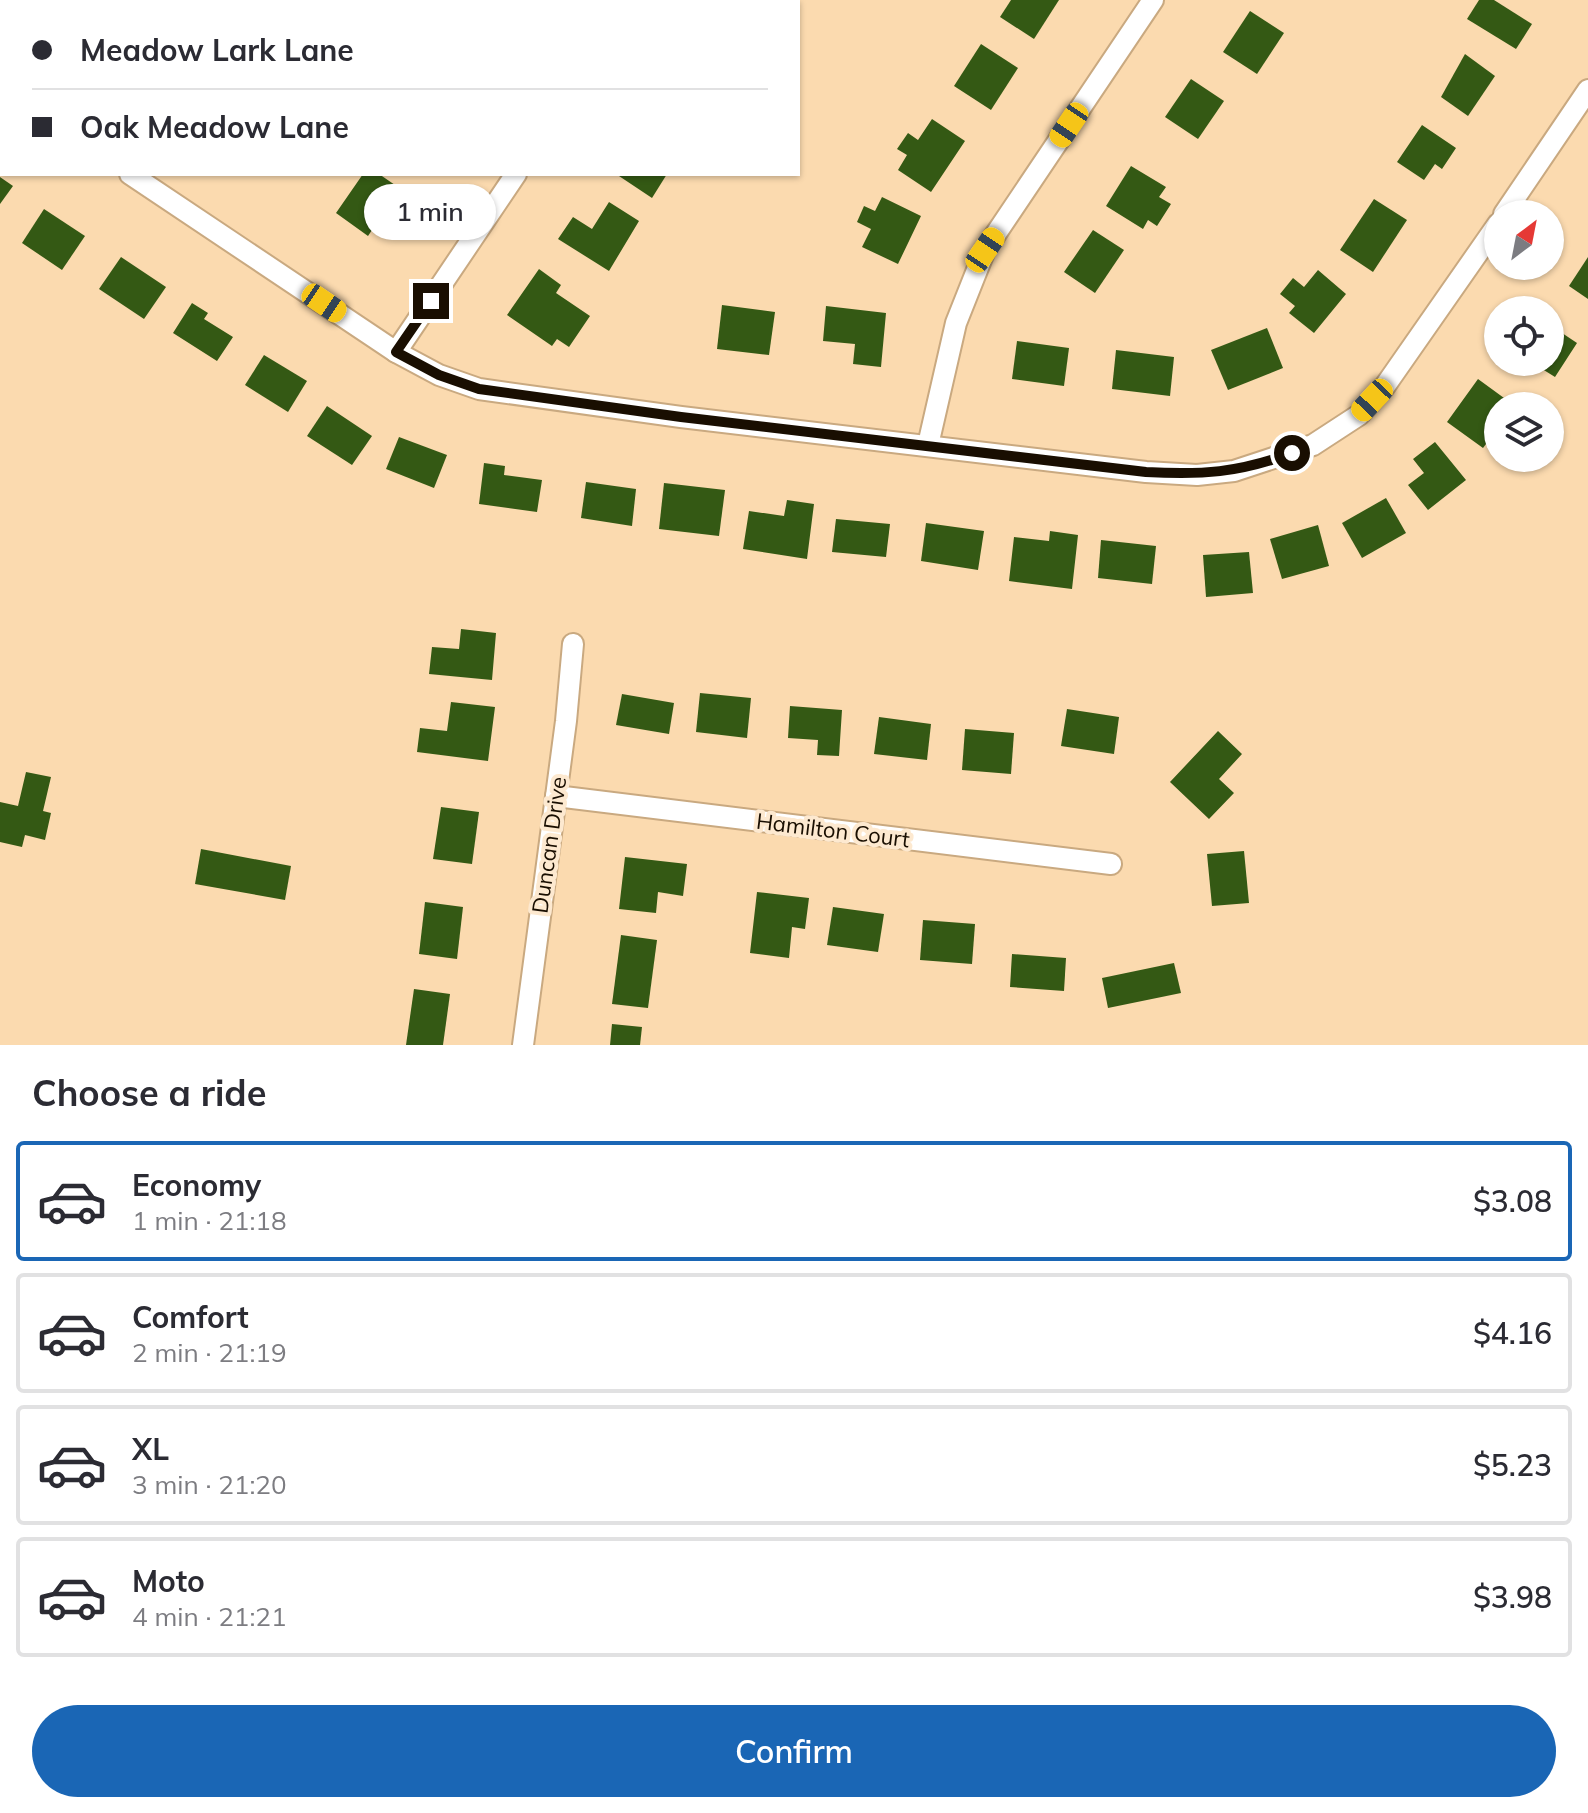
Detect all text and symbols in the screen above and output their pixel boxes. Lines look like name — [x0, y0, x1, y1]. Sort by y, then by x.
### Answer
text: Meadow Lark Lane — [80, 31, 354, 69]
car — [1046, 98, 1092, 152]
text: Oak Meadow Lane — [80, 108, 349, 146]
callout: 1 min — [365, 185, 497, 241]
text: 1 min — [396, 195, 464, 228]
north arrow — [1484, 200, 1564, 280]
map controls — [1484, 200, 1564, 472]
car — [962, 223, 1008, 277]
car — [297, 280, 351, 326]
route end — [413, 283, 449, 319]
button: locate — [1484, 296, 1564, 376]
car — [1347, 374, 1397, 426]
button: layers — [1484, 392, 1564, 472]
route start — [1274, 435, 1310, 471]
street label: Duncan Drive — [526, 775, 572, 915]
street label: Hamilton Court — [755, 807, 912, 853]
text: Choose a ride — [32, 1070, 266, 1115]
icon: car — [36, 1165, 108, 1237]
text: Economy — [132, 1166, 261, 1204]
text: $3.08 — [1473, 1182, 1552, 1220]
text: 1 min · 21:18 — [132, 1204, 287, 1237]
icon: car — [36, 1297, 108, 1369]
text: Comfort — [132, 1298, 249, 1336]
text: $4.16 — [1473, 1314, 1552, 1352]
text: 2 min · 21:19 — [132, 1336, 287, 1369]
icon: car — [36, 1429, 108, 1501]
text: XL — [132, 1430, 169, 1468]
text: $5.23 — [1473, 1446, 1552, 1484]
text: 3 min · 21:20 — [132, 1468, 287, 1501]
icon: car — [36, 1561, 108, 1633]
text: Moto — [132, 1562, 205, 1600]
text: $3.98 — [1473, 1578, 1552, 1616]
text: 4 min · 21:21 — [132, 1600, 287, 1633]
button: Confirm — [32, 1705, 1556, 1797]

